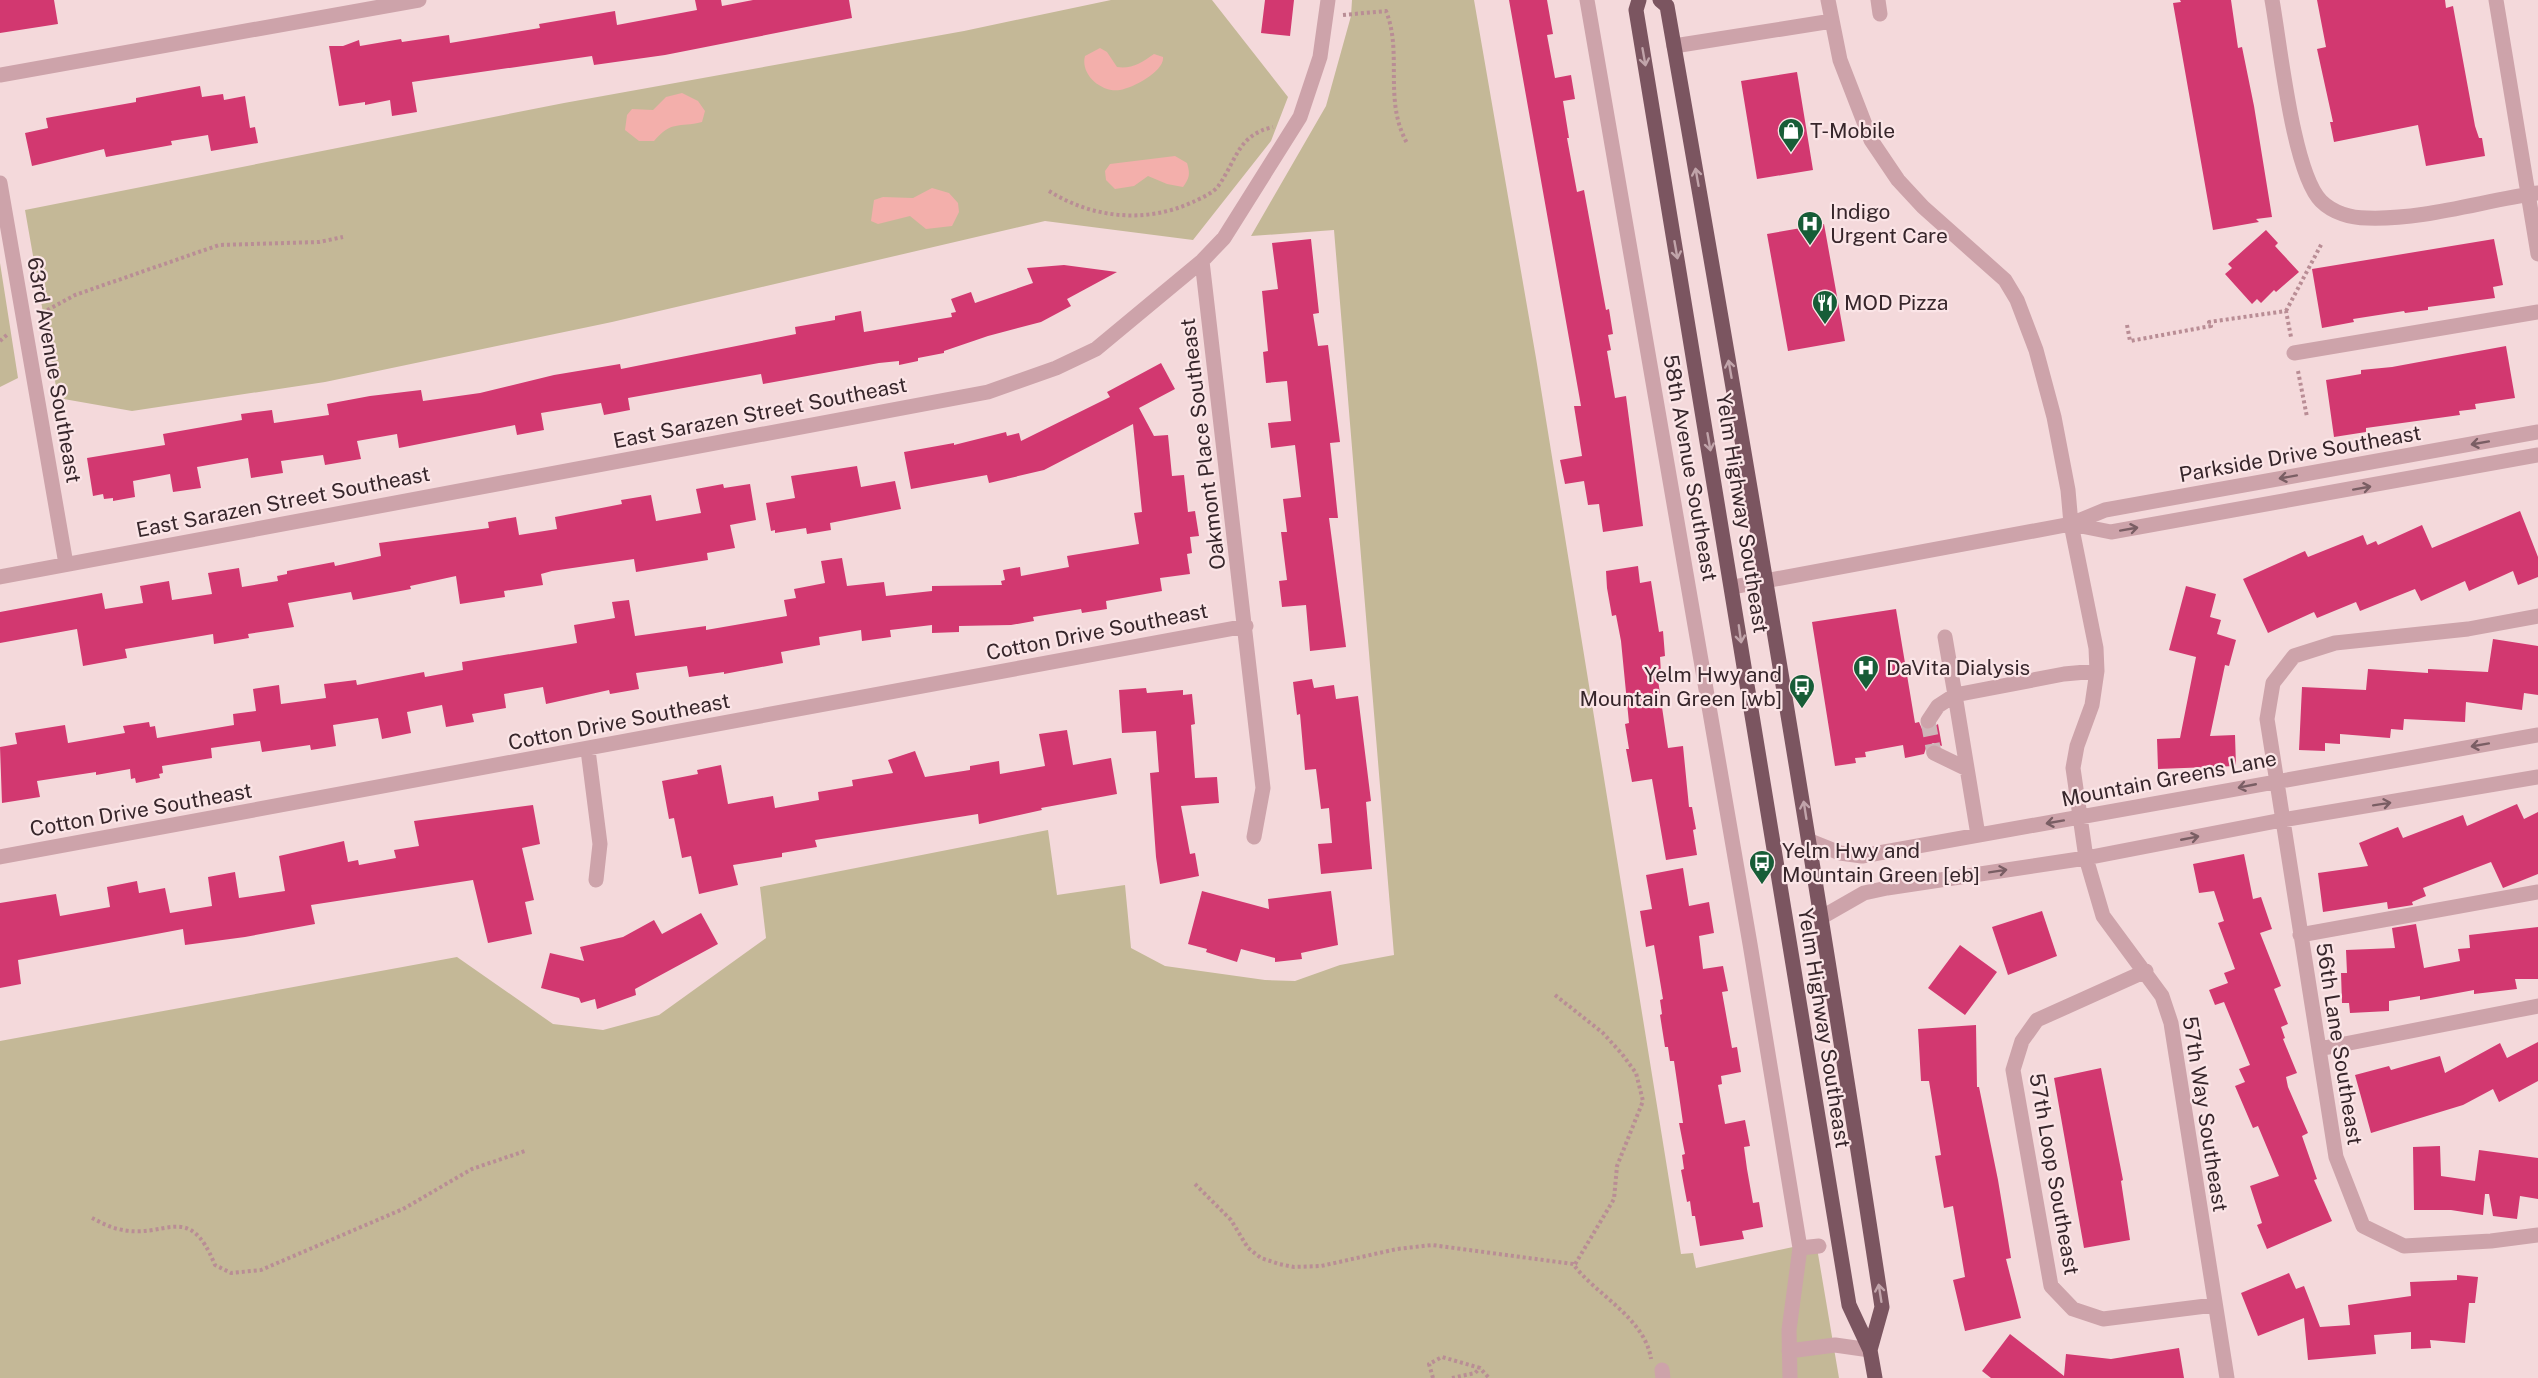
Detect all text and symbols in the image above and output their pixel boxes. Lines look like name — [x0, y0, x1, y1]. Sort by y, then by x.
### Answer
one-way arrow — [1639, 47, 1650, 67]
shop icon: T-Mobile — [1776, 116, 1806, 154]
place label: T-Mobile — [1810, 118, 1895, 143]
one-way arrow — [1691, 168, 1702, 187]
place label: Indigo Urgent Care — [1830, 199, 1948, 248]
hospital icon: Indigo Urgent Care — [1795, 209, 1825, 247]
one-way arrow — [1671, 239, 1682, 259]
street label: 63rd Avenue Southeast — [22, 255, 87, 485]
restaurant icon: MOD Pizza — [1810, 288, 1840, 326]
place label: MOD Pizza — [1844, 290, 1948, 315]
street label: Oakmont Place Southeast — [1175, 317, 1230, 571]
street label: 58th Avenue Southeast — [1658, 353, 1723, 583]
one-way arrow — [1725, 360, 1736, 380]
street label: East Sarazen Street Southeast — [611, 372, 909, 453]
street label: Yelm Highway Southeast — [1711, 391, 1774, 635]
street label: Parkside Drive Southeast — [2177, 420, 2423, 487]
one-way arrow — [1704, 431, 1715, 451]
one-way arrow — [2471, 438, 2491, 449]
street label: East Sarazen Street Southeast — [134, 461, 432, 542]
one-way arrow — [2279, 472, 2299, 483]
one-way arrow — [2352, 482, 2371, 493]
one-way arrow — [2118, 523, 2138, 534]
street label: Cotton Drive Southeast — [984, 598, 1210, 665]
one-way arrow — [1735, 624, 1746, 644]
hospital icon: DaVita Dialysis — [1851, 653, 1881, 691]
place label: DaVita Dialysis — [1886, 655, 2030, 680]
place label: Yelm Hwy and Mountain Green [wb] — [1580, 662, 1782, 711]
bus stop icon: Yelm Hwy and Mountain Green [wb] — [1787, 672, 1817, 710]
street label: Cotton Drive Southeast — [506, 688, 732, 755]
one-way arrow — [2471, 740, 2491, 751]
street label: Mountain Greens Lane — [2059, 745, 2279, 812]
street label: Cotton Drive Southeast — [28, 778, 254, 841]
one-way arrow — [2238, 781, 2257, 792]
one-way arrow — [2372, 798, 2392, 809]
one-way arrow — [1799, 801, 1810, 820]
one-way arrow — [2046, 817, 2066, 828]
one-way arrow — [2180, 832, 2200, 843]
place label: Yelm Hwy and Mountain Green [eb] — [1782, 838, 1980, 887]
bus stop icon: Yelm Hwy and Mountain Green [eb] — [1747, 848, 1777, 886]
one-way arrow — [1988, 866, 2008, 877]
street label: Yelm Highway Southeast — [1793, 906, 1856, 1150]
street label: 56th Lane Southeast — [2311, 941, 2368, 1147]
street label: 57th Way Southeast — [2178, 1014, 2233, 1214]
street label: 57th Loop Southeast — [2024, 1071, 2085, 1277]
one-way arrow — [1874, 1284, 1885, 1303]

